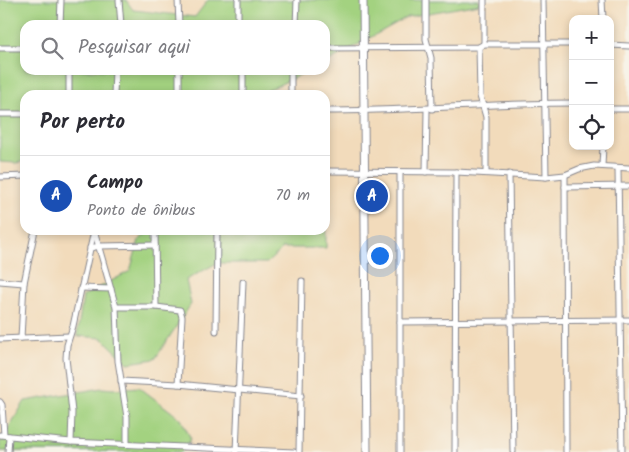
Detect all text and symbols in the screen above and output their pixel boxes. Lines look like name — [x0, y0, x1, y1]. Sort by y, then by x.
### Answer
map controls — [569, 15, 614, 150]
button: + — [569, 15, 614, 60]
search box — [20, 20, 330, 75]
text: Pesquisar aqui — [78, 33, 190, 63]
icon: search — [38, 34, 66, 62]
button: − — [569, 60, 614, 105]
button: locate — [569, 105, 614, 150]
text: Por perto — [40, 106, 125, 139]
text: Campo — [87, 168, 143, 198]
pin: A — [356, 177, 388, 215]
text: A — [51, 183, 61, 208]
text: 70 m — [275, 183, 310, 208]
text: Ponto de ônibus — [87, 198, 195, 223]
your location — [367, 243, 393, 269]

